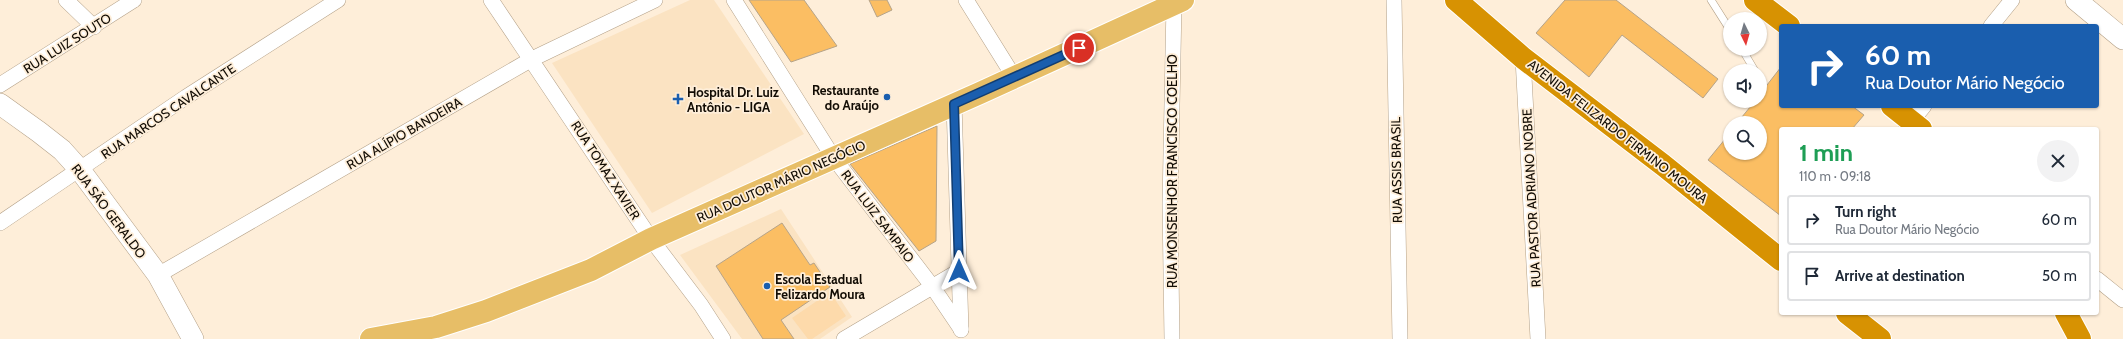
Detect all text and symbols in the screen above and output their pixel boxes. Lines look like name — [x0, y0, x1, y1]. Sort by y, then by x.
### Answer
street label: RUA LUIZ SOUTO — [20, 10, 114, 76]
north arrow — [1723, 12, 1767, 56]
map controls — [1723, 12, 1767, 160]
pin — [1062, 31, 1096, 65]
icon: arrive — [1068, 37, 1090, 59]
text: 60 m — [1865, 38, 1931, 72]
icon: right — [1799, 40, 1851, 92]
street label: RUA MONSENHOR FRANCISCO COELHO — [1164, 54, 1180, 288]
street label: AVENIDA FELIZARDO FIRMINO MOURA — [1525, 56, 1711, 206]
street label: RUA MARCOS CAVALCANTE — [98, 60, 238, 162]
button: sound — [1723, 64, 1767, 108]
text: Rua Doutor Mário Negócio — [1865, 72, 2065, 94]
place label: Restaurante do Araújo — [812, 82, 880, 113]
place label: Hospital Dr. Luiz Antônio - LIGA — [687, 84, 779, 115]
marker: Restaurante do Araújo — [882, 92, 892, 102]
street label: RUA ALÍPIO BANDEIRA — [343, 93, 464, 172]
marker: Hospital Dr. Luiz Antônio - LIGA — [672, 93, 684, 105]
street label: RUA PASTOR ADRIANO NOBRE — [1518, 108, 1544, 288]
street label: RUA ASSIS BRASIL — [1387, 116, 1405, 223]
button: search — [1723, 116, 1767, 160]
street label: RUA TOMAZ XAVIER — [568, 118, 644, 223]
street label: RUA DOUTOR MÁRIO NEGÓCIO — [694, 136, 868, 226]
text: 1 min — [1799, 138, 1853, 167]
button: close — [2037, 140, 2079, 182]
street label: RUA SÃO GERALDO — [68, 161, 150, 261]
street label: RUA LUIZ SAMPAIO — [838, 167, 918, 265]
text: 110 m · 09:18 — [1799, 168, 1871, 184]
text: Turn right — [1835, 203, 1896, 221]
icon: right — [1801, 209, 1823, 231]
text: 60 m — [2041, 211, 2077, 229]
text: Rua Doutor Mário Negócio — [1835, 221, 1979, 237]
position arrow — [938, 250, 980, 292]
icon: arrive — [1801, 265, 1823, 287]
text: Arrive at destination — [1835, 267, 1965, 285]
text: 50 m — [2042, 267, 2077, 285]
place label: Escola Estadual Felizardo Moura — [775, 271, 866, 302]
marker: Escola Estadual Felizardo Moura — [762, 281, 772, 291]

